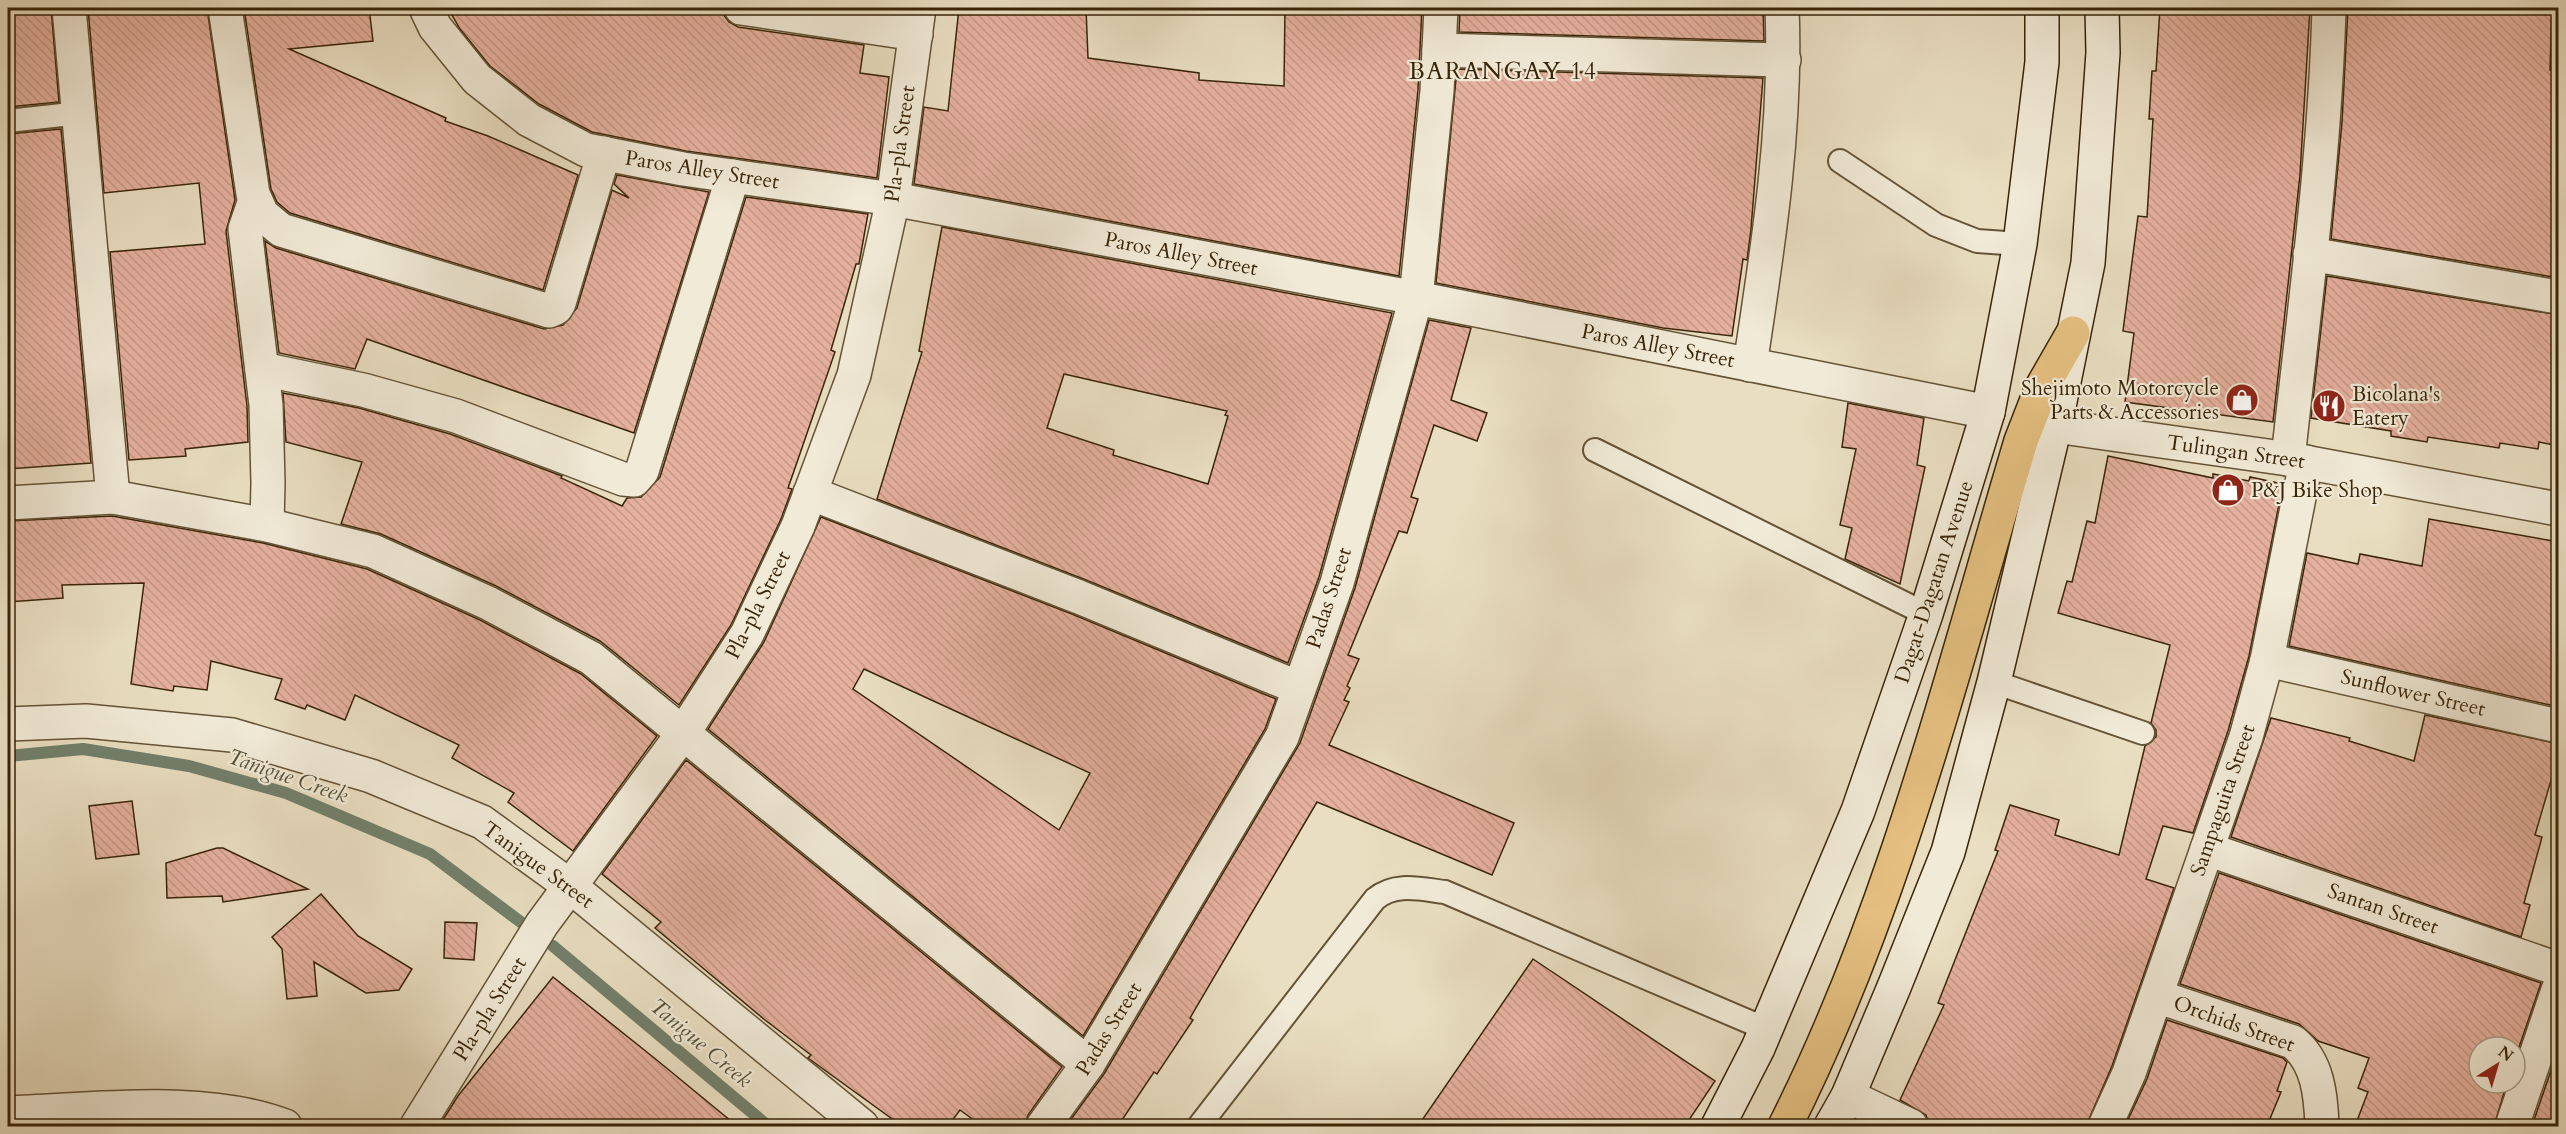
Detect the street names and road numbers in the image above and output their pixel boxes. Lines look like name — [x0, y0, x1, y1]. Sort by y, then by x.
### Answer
street label: Pla-pla Street — [877, 83, 923, 204]
street label: Paros Alley Street — [623, 144, 781, 197]
street label: Paros Alley Street — [1102, 225, 1260, 283]
street label: Paros Alley Street — [1579, 317, 1737, 375]
street label: Tulingan Street — [2165, 428, 2307, 476]
street label: Dagat-Dagatan Avenue — [1888, 477, 1980, 687]
street label: Padas Street — [1299, 543, 1359, 652]
street label: Pla-pla Street — [718, 546, 798, 664]
street label: Sunflower Street — [2338, 662, 2488, 724]
street label: Sampaguita Street — [2183, 720, 2263, 880]
street label: Tanigue Street — [476, 815, 600, 916]
street label: Santan Street — [2324, 877, 2443, 942]
street label: Pla-pla Street — [446, 951, 534, 1067]
street label: Padas Street — [1069, 977, 1149, 1081]
street label: Orchids Street — [2169, 989, 2299, 1059]

